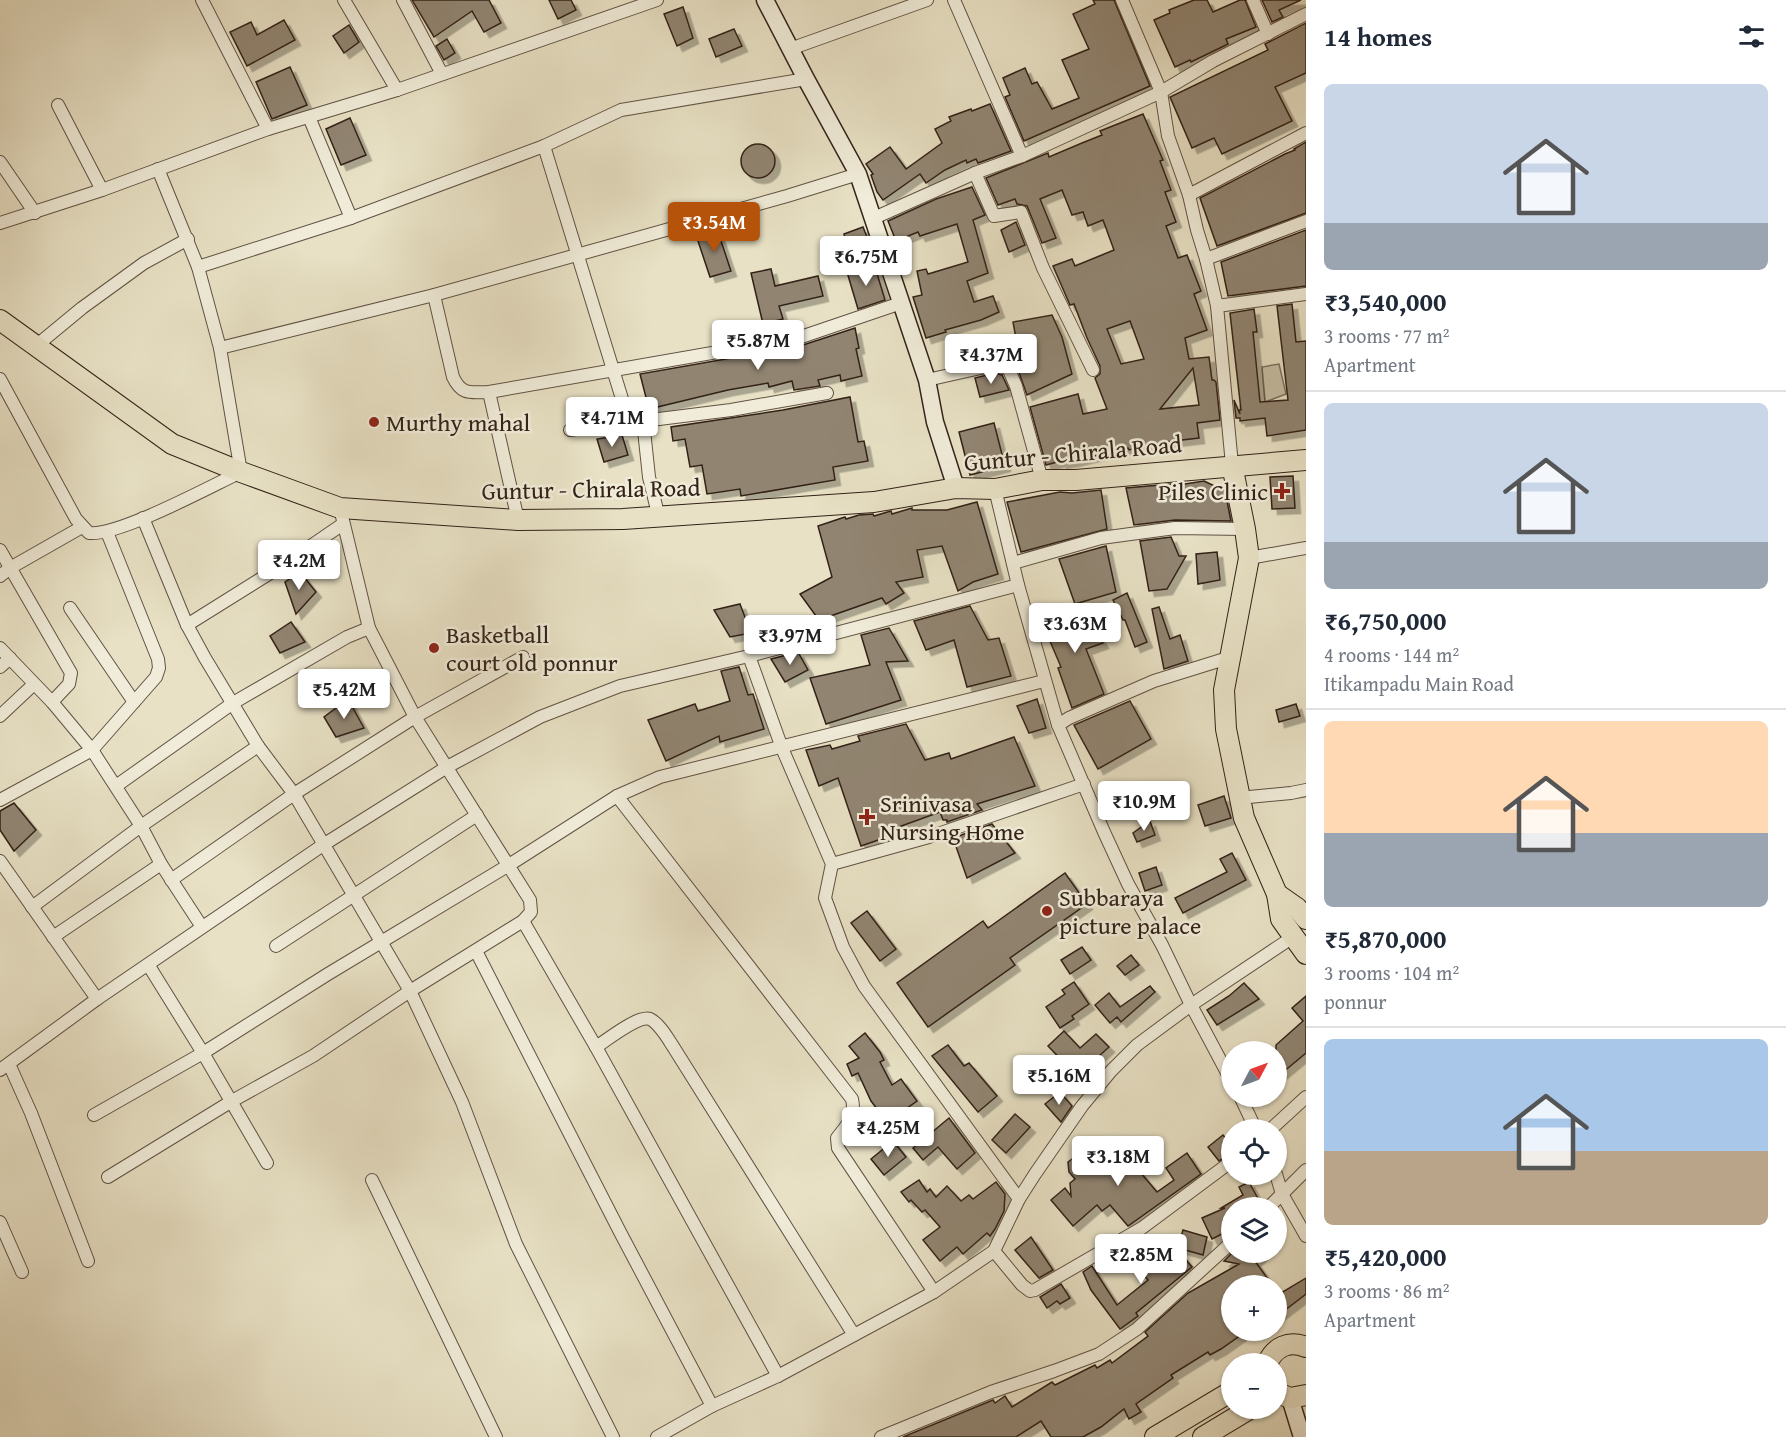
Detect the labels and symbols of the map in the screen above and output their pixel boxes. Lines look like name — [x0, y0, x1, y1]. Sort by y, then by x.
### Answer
pin: ₹3.54M — [665, 202, 763, 253]
pin: ₹6.75M — [817, 236, 915, 287]
pin: ₹5.87M — [709, 320, 807, 371]
pin: ₹4.37M — [942, 334, 1040, 385]
pin: ₹4.71M — [563, 397, 661, 448]
place label: Murthy mahal — [386, 405, 531, 440]
marker: Murthy mahal — [367, 415, 381, 429]
street label: Guntur - Chirala Road — [963, 426, 1184, 480]
street label: Guntur - Chirala Road — [481, 470, 701, 508]
place label: Piles Clinic — [1158, 474, 1268, 509]
marker: Piles Clinic — [1273, 482, 1291, 500]
pin: ₹4.2M — [257, 540, 341, 591]
pin: ₹3.63M — [1026, 603, 1124, 654]
pin: ₹3.97M — [741, 615, 839, 666]
place label: Basketball court old ponnur — [446, 617, 618, 680]
marker: Basketball court old ponnur — [427, 641, 441, 655]
pin: ₹5.42M — [295, 669, 393, 720]
pin: ₹10.9M — [1095, 781, 1193, 832]
place label: Srinivasa Nursing Home — [880, 786, 1025, 849]
marker: Srinivasa Nursing Home — [858, 808, 876, 826]
place label: Subbaraya picture palace — [1059, 880, 1201, 943]
marker: Subbaraya picture palace — [1040, 904, 1054, 918]
north arrow — [1221, 1041, 1287, 1107]
pin: ₹5.16M — [1010, 1055, 1108, 1106]
pin: ₹4.25M — [839, 1107, 937, 1158]
pin: ₹3.18M — [1069, 1136, 1167, 1187]
pin: ₹2.85M — [1092, 1234, 1190, 1285]

